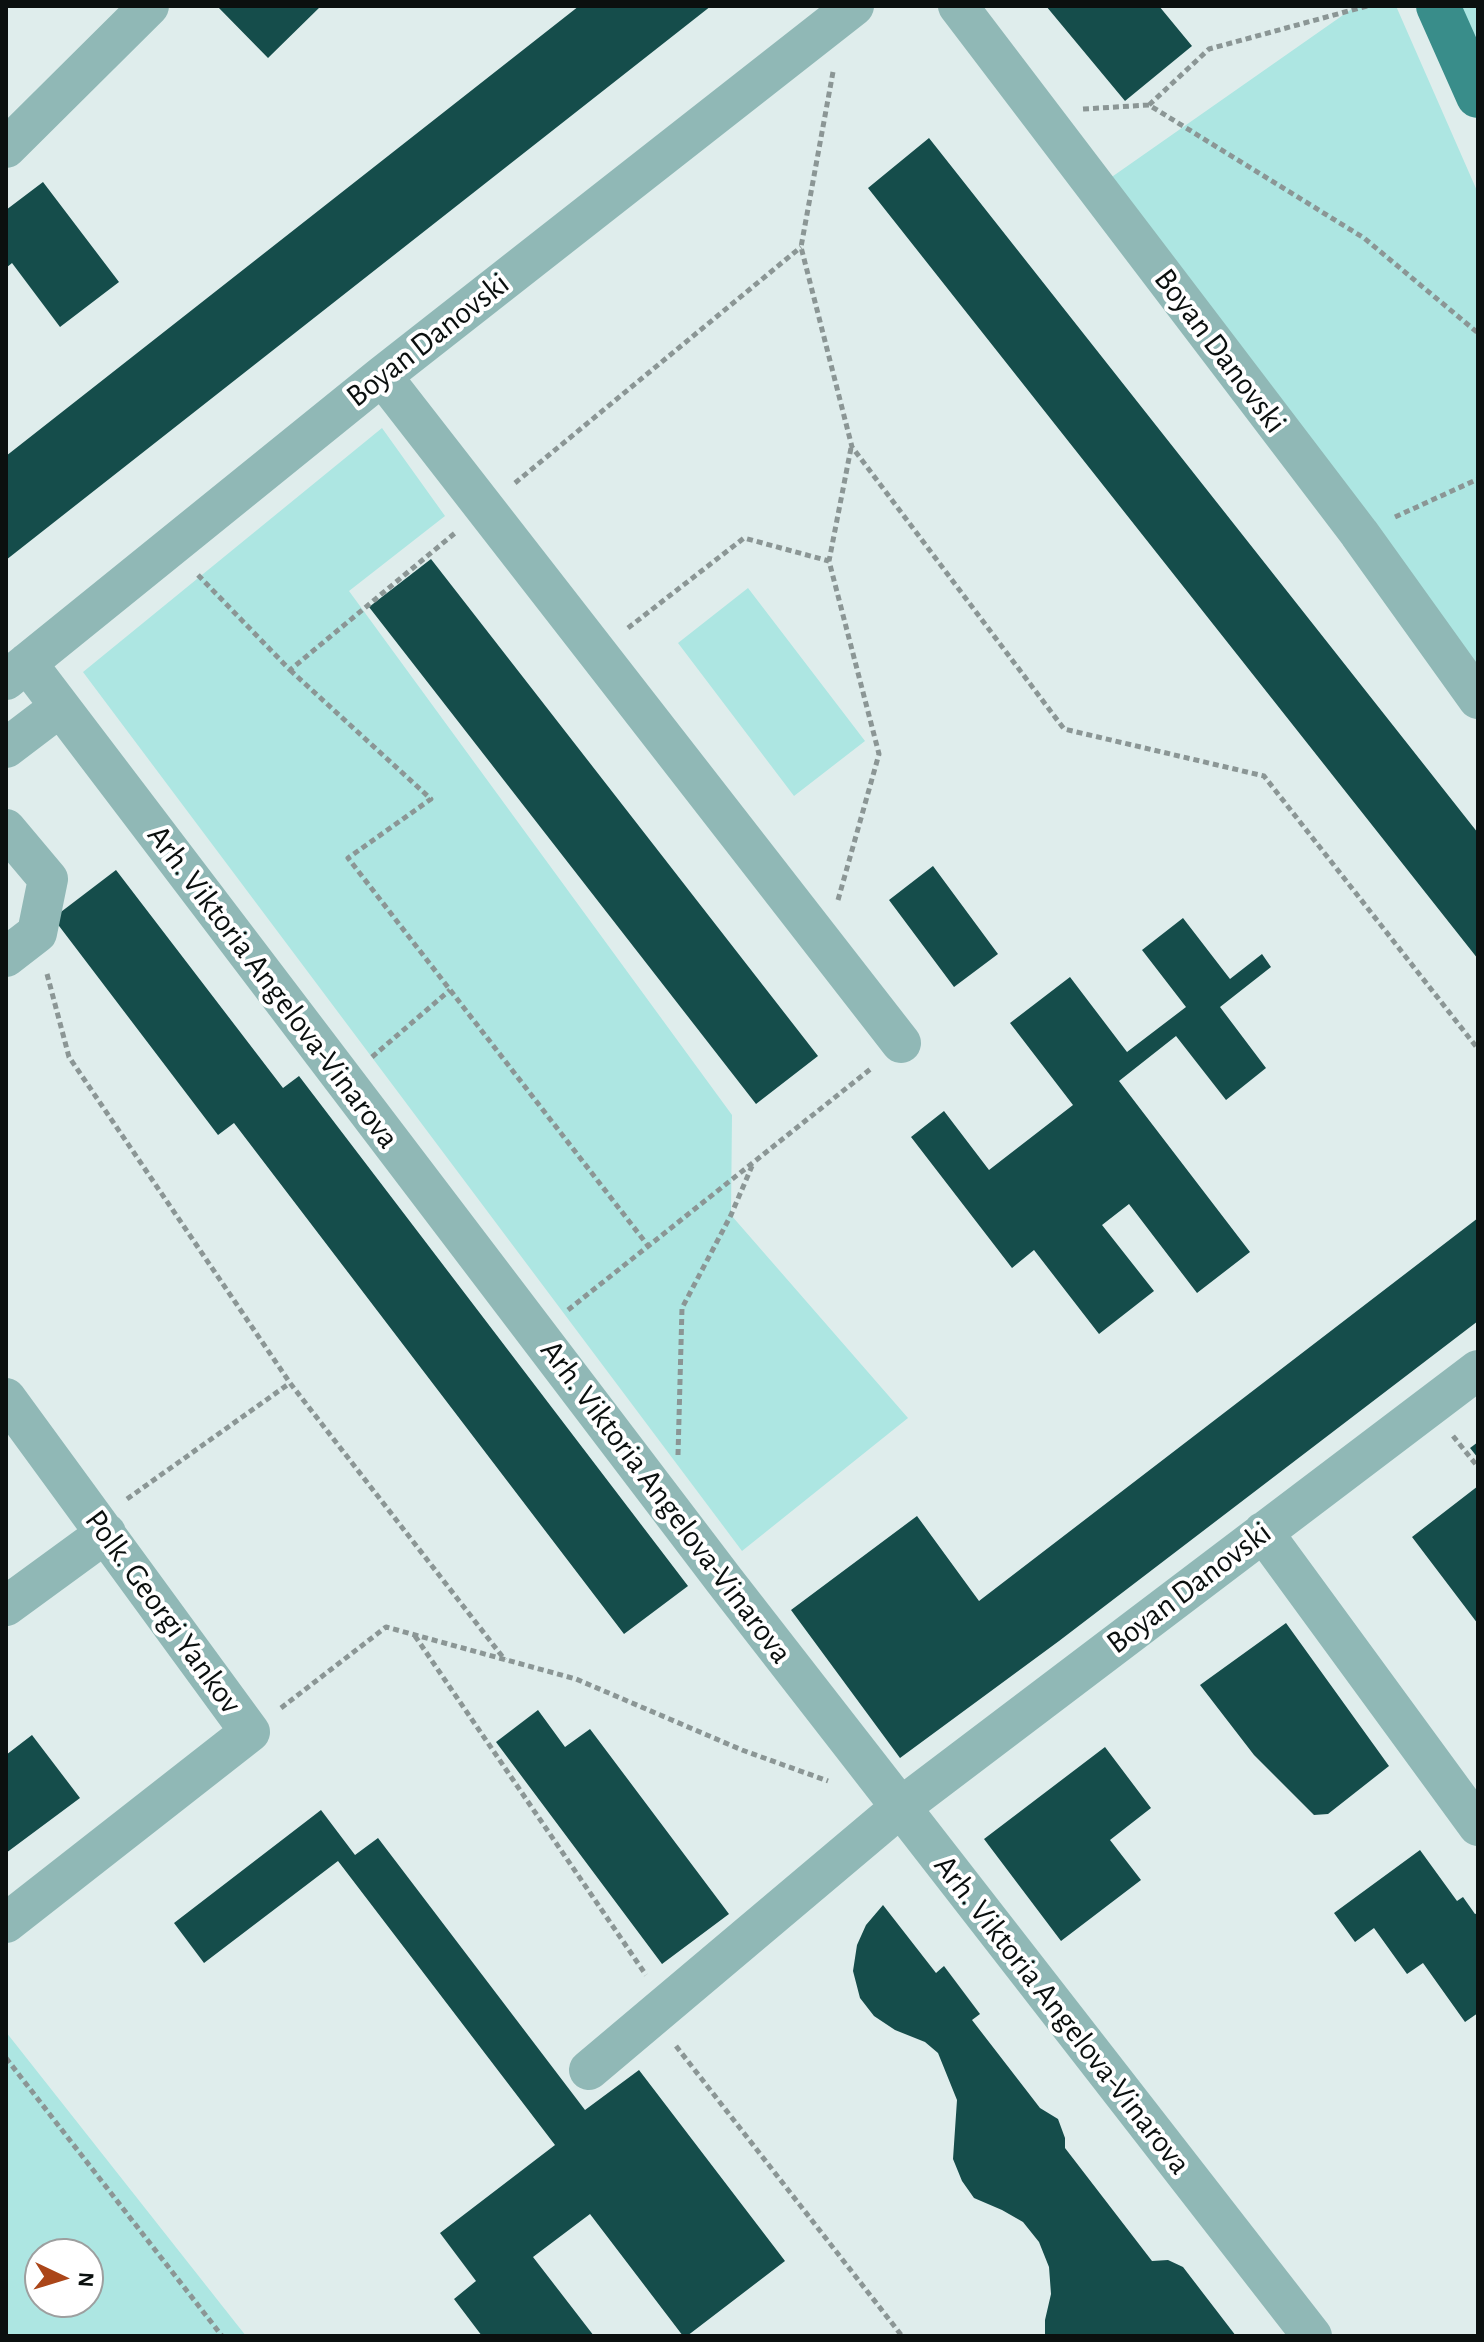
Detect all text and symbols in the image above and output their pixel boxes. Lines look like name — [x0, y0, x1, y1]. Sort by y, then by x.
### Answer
street label: Boyan Danovski — [1146, 261, 1294, 441]
street label: Boyan Danovski — [339, 264, 517, 416]
street label: Arh. Viktoria Angelova-Vinarova — [139, 818, 407, 1156]
street label: Arh. Viktoria Angelova-Vinarova — [532, 1333, 800, 1671]
street label: Polk. Georgi Yankov — [76, 1503, 250, 1721]
street label: Boyan Danovski — [1099, 1514, 1279, 1662]
street label: Arh. Viktoria Angelova-Vinarova — [925, 1848, 1199, 2182]
north arrow — [24, 2238, 104, 2318]
text: N — [74, 2271, 97, 2288]

